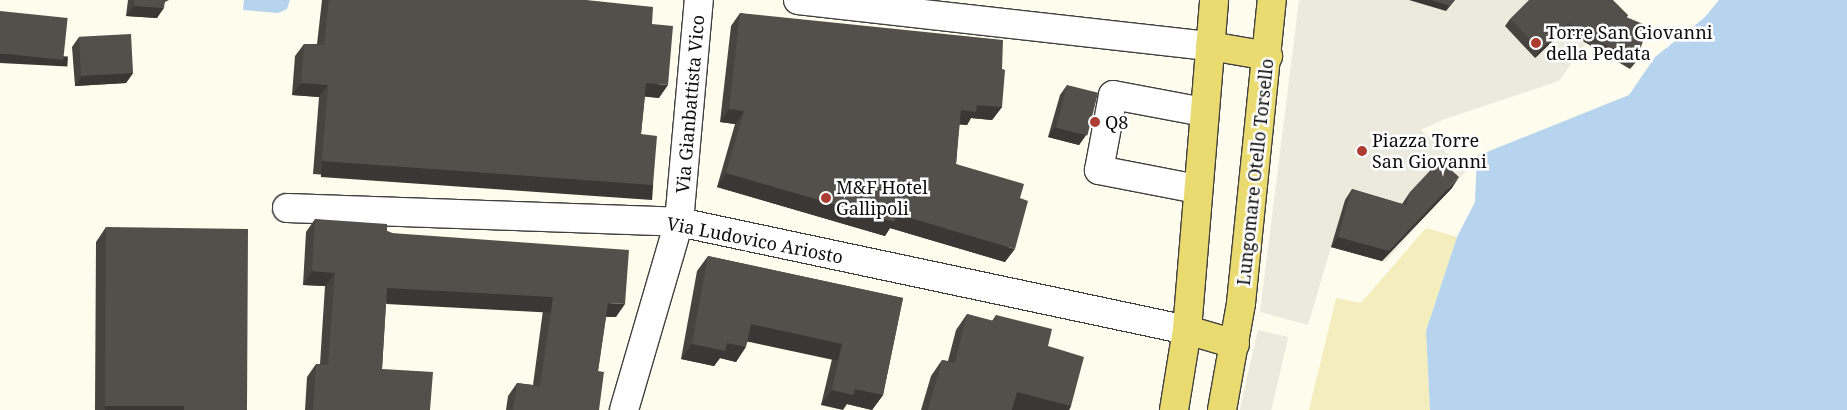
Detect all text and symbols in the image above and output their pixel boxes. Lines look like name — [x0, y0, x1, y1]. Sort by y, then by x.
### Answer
street label: Via Gianbattista Vico — [671, 14, 709, 194]
place label: Torre San Giovanni della Pedata — [1546, 22, 1713, 64]
marker: Torre San Giovanni della Pedata — [1530, 37, 1542, 49]
street label: Lungomare Otello Torsello — [1232, 57, 1278, 287]
place label: Q8 — [1105, 111, 1128, 133]
marker: Q8 — [1089, 116, 1101, 128]
place label: Piazza Torre San Giovanni — [1372, 130, 1487, 172]
marker: Piazza Torre San Giovanni — [1356, 145, 1368, 157]
place label: M&F Hotel Gallipoli — [836, 177, 928, 220]
marker: M&F Hotel Gallipoli — [820, 192, 832, 204]
street label: Via Ludovico Ariosto — [665, 212, 845, 268]

